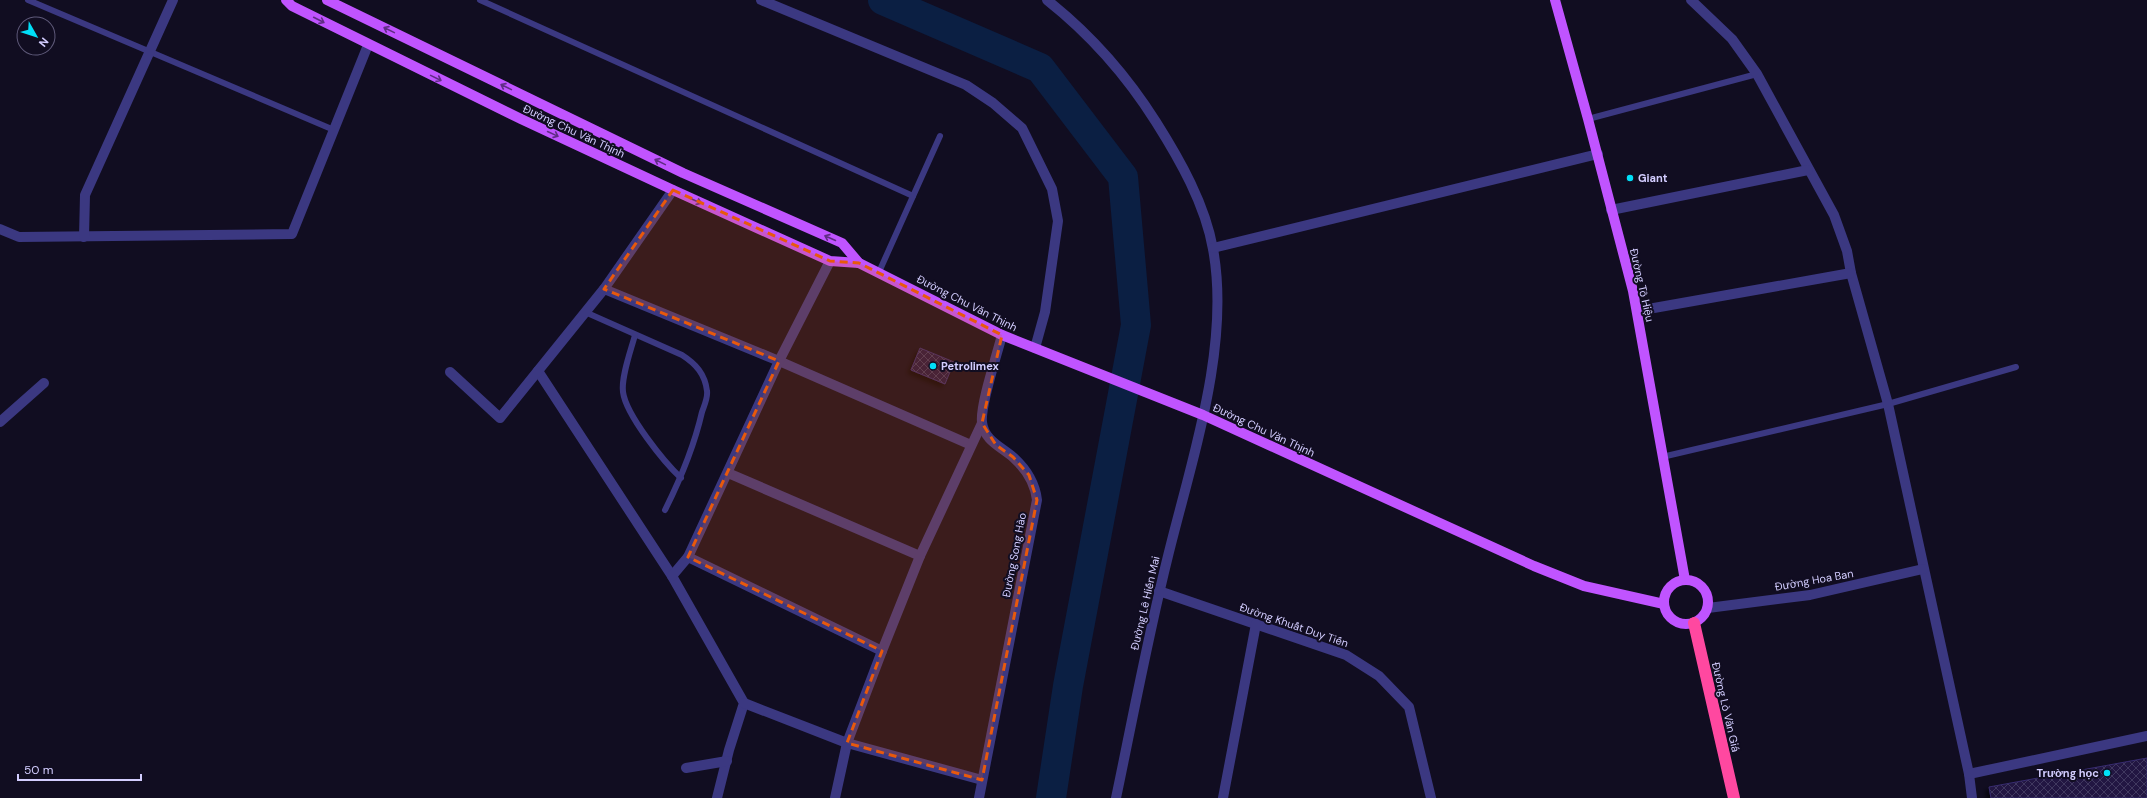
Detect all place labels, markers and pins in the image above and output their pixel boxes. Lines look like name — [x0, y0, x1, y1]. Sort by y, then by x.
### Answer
place label: Giant — [1638, 171, 1668, 185]
marker: Giant — [1625, 173, 1635, 183]
place label: Petrolimex — [941, 359, 999, 373]
marker: Petrolimex — [928, 361, 938, 371]
place label: Trường học — [2037, 766, 2099, 780]
marker: Trường học — [2102, 768, 2112, 778]

